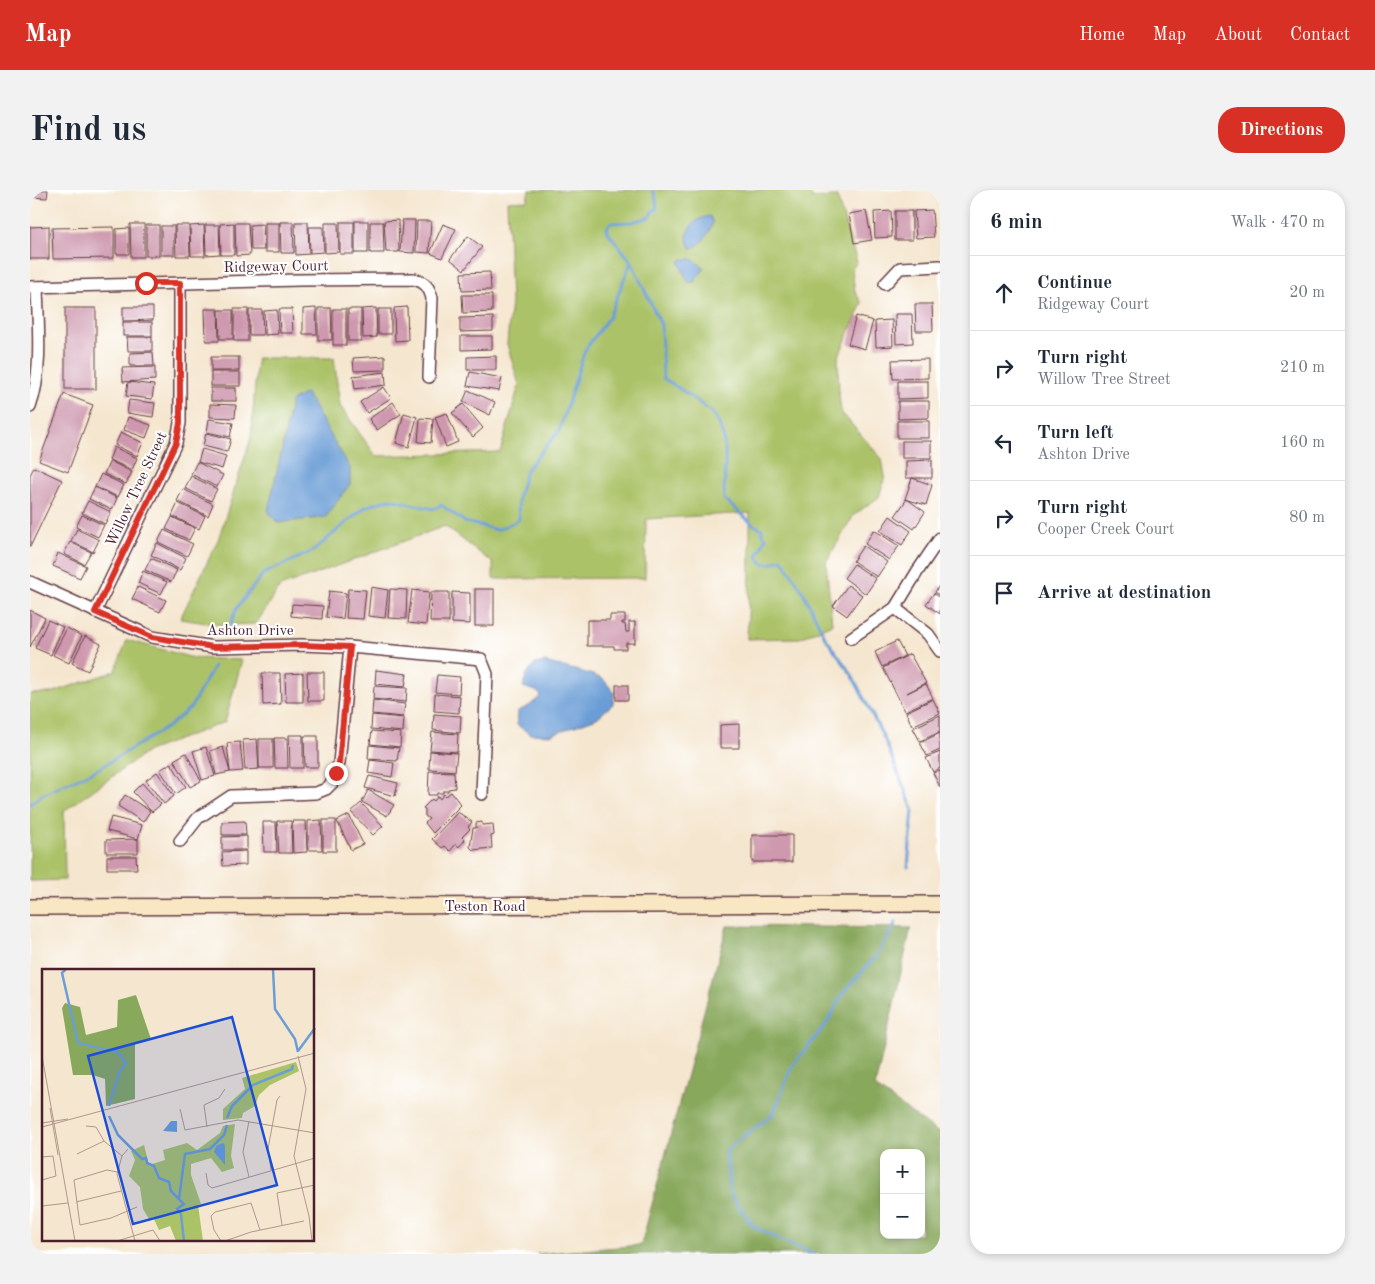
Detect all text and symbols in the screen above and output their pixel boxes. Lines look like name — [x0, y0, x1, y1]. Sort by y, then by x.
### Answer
text: Map — [25, 23, 72, 47]
text: Home — [1079, 26, 1125, 44]
text: Map — [1153, 26, 1186, 44]
text: About — [1214, 26, 1262, 44]
text: Contact — [1290, 26, 1350, 44]
button: Directions — [1218, 107, 1345, 153]
text: Find us — [30, 113, 146, 148]
text: 6 min — [990, 212, 1043, 233]
text: Walk · 470 m — [1230, 215, 1325, 231]
street label: Ridgeway Court — [223, 259, 329, 276]
route start — [135, 272, 158, 295]
text: Continue — [1037, 274, 1112, 293]
icon: ahead — [990, 279, 1018, 307]
text: 20 m — [1289, 285, 1325, 301]
text: Ridgeway Court — [1037, 297, 1149, 313]
text: Turn right — [1037, 349, 1127, 368]
icon: right — [990, 354, 1018, 382]
text: 210 m — [1280, 360, 1325, 376]
text: Willow Tree Street — [1037, 372, 1171, 388]
text: Turn left — [1037, 424, 1114, 443]
icon: left — [990, 429, 1018, 457]
street label: Willow Tree Street — [104, 430, 171, 550]
text: 160 m — [1280, 435, 1325, 451]
text: Ashton Drive — [1037, 447, 1130, 463]
text: Turn right — [1037, 499, 1127, 518]
icon: right — [990, 504, 1018, 532]
text: 80 m — [1289, 510, 1325, 526]
text: Cooper Creek Court — [1037, 522, 1174, 538]
icon: arrive — [990, 579, 1018, 607]
text: Arrive at destination — [1037, 584, 1211, 603]
street label: Ashton Drive — [206, 624, 294, 639]
route end — [325, 762, 348, 785]
street label: Teston Road — [444, 900, 526, 915]
inset map — [42, 969, 315, 1242]
map controls — [880, 1149, 925, 1239]
button: + — [880, 1149, 925, 1194]
button: − — [880, 1194, 925, 1239]

